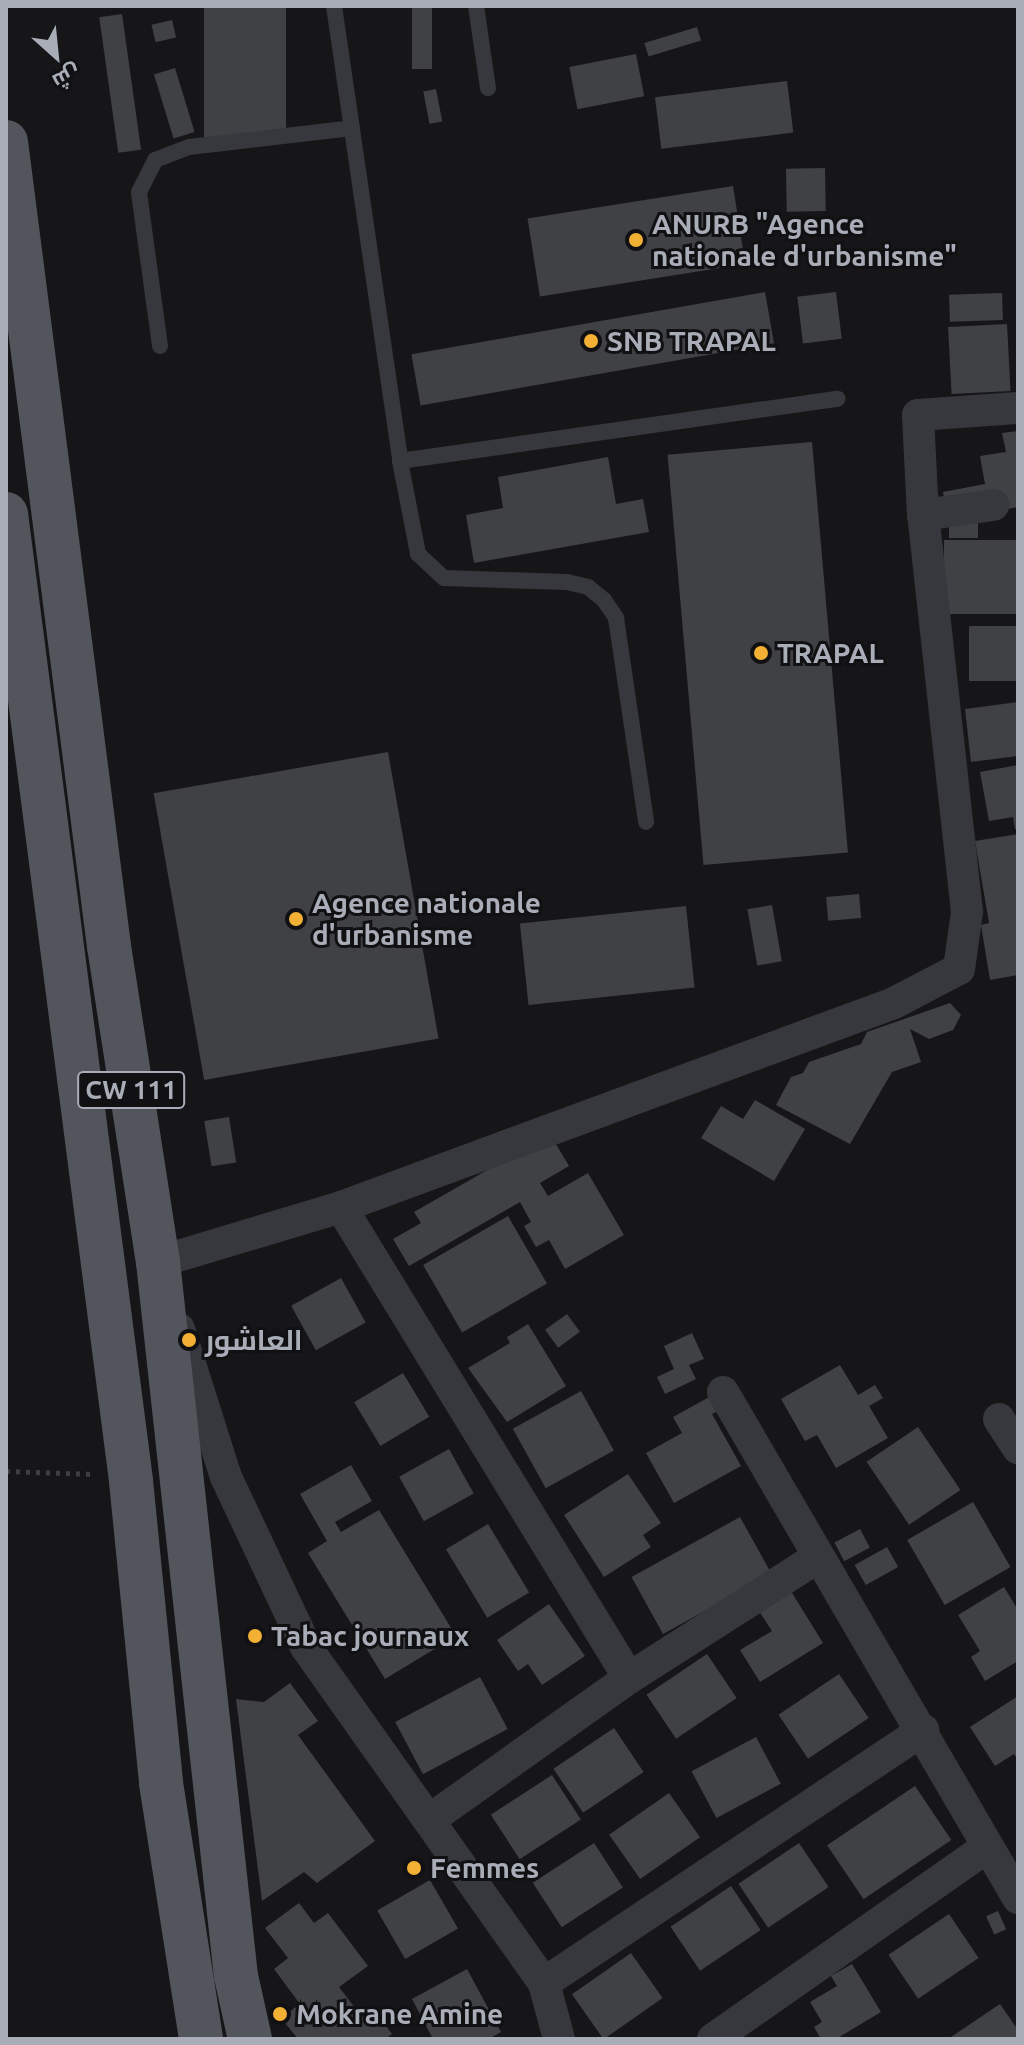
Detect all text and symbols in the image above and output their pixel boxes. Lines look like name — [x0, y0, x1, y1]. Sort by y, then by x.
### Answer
north arrow — [16, 16, 96, 96]
text: ش — [49, 60, 85, 95]
place label: ANURB "Agence nationale d'urbanisme" — [652, 207, 957, 273]
marker: ANURB "Agence nationale d'urbanisme" — [627, 231, 645, 249]
place label: SNB TRAPAL — [607, 324, 776, 358]
marker: SNB TRAPAL — [582, 332, 600, 350]
place label: TRAPAL — [777, 636, 884, 670]
marker: TRAPAL — [752, 644, 770, 662]
place label: Agence nationale d'urbanisme — [312, 886, 541, 952]
marker: Agence nationale d'urbanisme — [287, 910, 305, 928]
road number: CW 111 — [77, 1068, 185, 1112]
place label: العاشور — [205, 1323, 303, 1357]
marker: العاشور — [180, 1331, 198, 1349]
place label: Tabac journaux — [271, 1619, 469, 1653]
marker: Tabac journaux — [246, 1627, 264, 1645]
place label: Femmes — [430, 1851, 539, 1885]
marker: Femmes — [405, 1859, 423, 1877]
place label: Mokrane Amine — [296, 1997, 503, 2031]
marker: Mokrane Amine — [271, 2005, 289, 2023]

